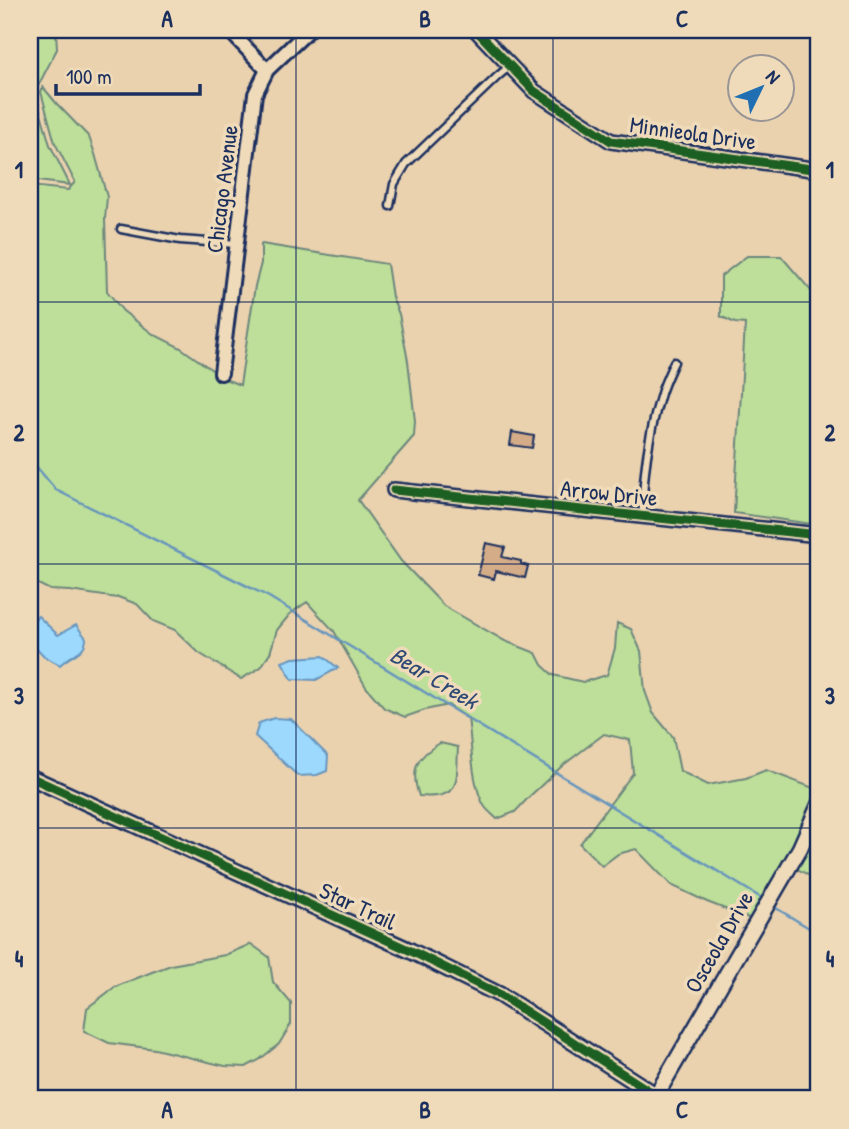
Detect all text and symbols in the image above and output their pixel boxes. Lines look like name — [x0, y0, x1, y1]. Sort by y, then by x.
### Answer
text: A — [161, 3, 173, 34]
text: B — [419, 3, 431, 34]
text: C — [676, 3, 688, 34]
scale bar — [56, 52, 200, 96]
north arrow — [726, 52, 796, 122]
text: 100 m — [66, 62, 112, 91]
text: N — [760, 64, 786, 89]
street label: Minnieola Drive — [628, 108, 758, 157]
street label: Chicago Avenue — [198, 123, 245, 255]
text: 1 — [15, 154, 23, 185]
text: 1 — [826, 154, 834, 185]
text: 2 — [14, 417, 25, 448]
text: 2 — [825, 417, 836, 448]
street label: Arrow Drive — [559, 472, 659, 513]
water label: Bear Creek — [385, 638, 486, 717]
text: 3 — [14, 680, 24, 711]
text: 3 — [825, 680, 835, 711]
street label: Star Trail — [315, 874, 403, 937]
street label: Osceola Drive — [677, 885, 760, 998]
text: 4 — [15, 943, 24, 974]
text: 4 — [826, 943, 835, 974]
text: A — [161, 1094, 173, 1125]
text: B — [419, 1094, 431, 1125]
text: C — [676, 1094, 688, 1125]

